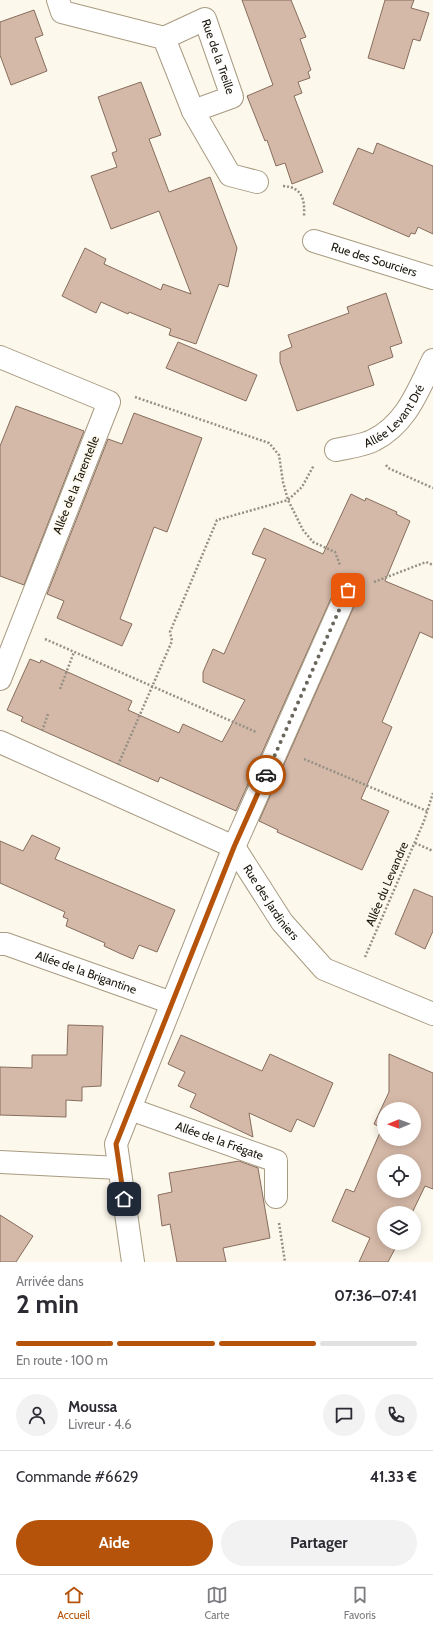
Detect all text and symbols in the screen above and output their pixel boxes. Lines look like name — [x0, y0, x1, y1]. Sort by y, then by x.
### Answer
street label: Rue de la Treille — [199, 17, 238, 96]
street label: Rue des Sourciers — [329, 239, 419, 280]
street label: Allée Levant Dré — [362, 382, 427, 450]
street label: Allée de la Tarentelle — [49, 434, 102, 536]
pin — [331, 573, 365, 607]
icon: bag — [337, 579, 359, 601]
courier — [246, 755, 286, 795]
icon: car — [255, 764, 277, 786]
street label: Allée du Levandre — [362, 839, 411, 928]
street label: Rue des Jardiniers — [240, 861, 302, 943]
street label: Allée de la Brigantine — [34, 947, 139, 997]
north arrow — [377, 1102, 421, 1146]
map controls — [377, 1102, 421, 1250]
street label: Allée de la Frégate — [174, 1118, 266, 1163]
button: locate — [377, 1154, 421, 1198]
pin — [107, 1182, 141, 1216]
icon: home — [113, 1188, 135, 1210]
button: layers — [377, 1206, 421, 1250]
text: Arrivée dans — [16, 1273, 84, 1289]
text: 07:36–07:41 — [334, 1287, 417, 1305]
text: 2 min — [16, 1288, 79, 1320]
text: En route · 100 m — [16, 1352, 108, 1368]
button: person — [16, 1394, 58, 1436]
button: chat — [323, 1394, 365, 1436]
button: phone — [375, 1394, 417, 1436]
text: Moussa — [68, 1398, 117, 1416]
text: Livreur · 4.6 — [68, 1416, 132, 1432]
text: Commande #6629 — [16, 1468, 139, 1486]
text: 41.33 € — [370, 1468, 417, 1486]
button: Aide — [16, 1520, 213, 1566]
button: Partager — [221, 1520, 417, 1566]
tab: Accueil — [57, 1584, 90, 1622]
tab: Carte — [205, 1584, 229, 1622]
tab: Favoris — [344, 1584, 376, 1622]

